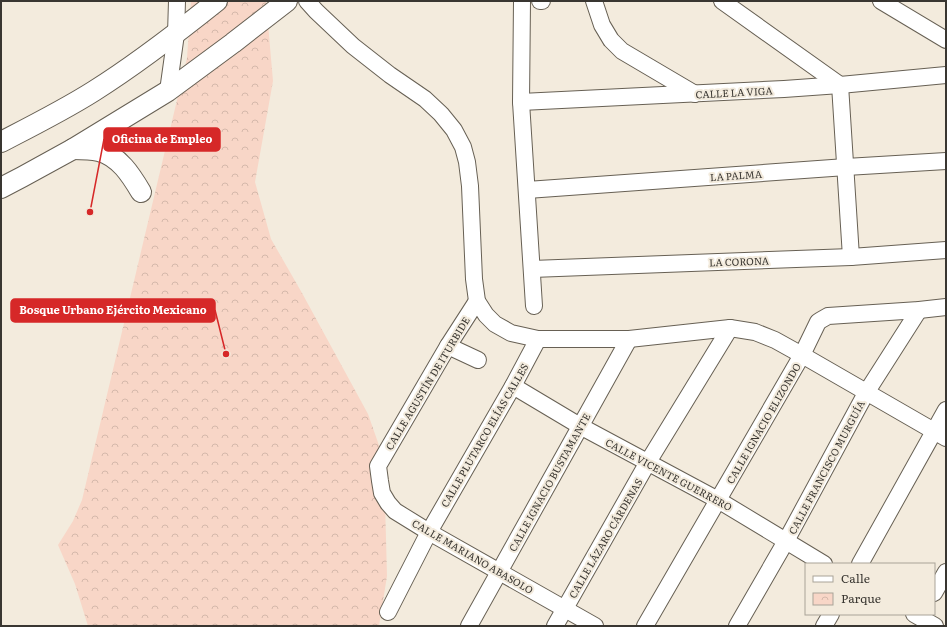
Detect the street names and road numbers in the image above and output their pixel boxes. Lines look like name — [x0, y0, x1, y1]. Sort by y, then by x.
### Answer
street label: CALLE LA VIGA — [695, 82, 774, 102]
street label: LA PALMA — [709, 166, 763, 184]
street label: LA CORONA — [709, 252, 770, 270]
street label: CALLE AGUSTÍN DE ITURBIDE — [381, 314, 473, 452]
street label: CALLE PLUTARCO ELÍAS CALLES — [437, 360, 531, 510]
street label: CALLE IGNACIO ELIZONDO — [722, 360, 804, 486]
street label: CALLE FRANCISCO MURGUÍA — [784, 397, 868, 537]
street label: CALLE IGNACIO BUSTAMANTE — [505, 410, 593, 554]
street label: CALLE VICENTE GUERRERO — [603, 434, 735, 514]
street label: CALLE LÁZARO CÁRDENAS — [565, 475, 645, 601]
street label: CALLE MARIANO ABASOLO — [410, 515, 537, 597]

